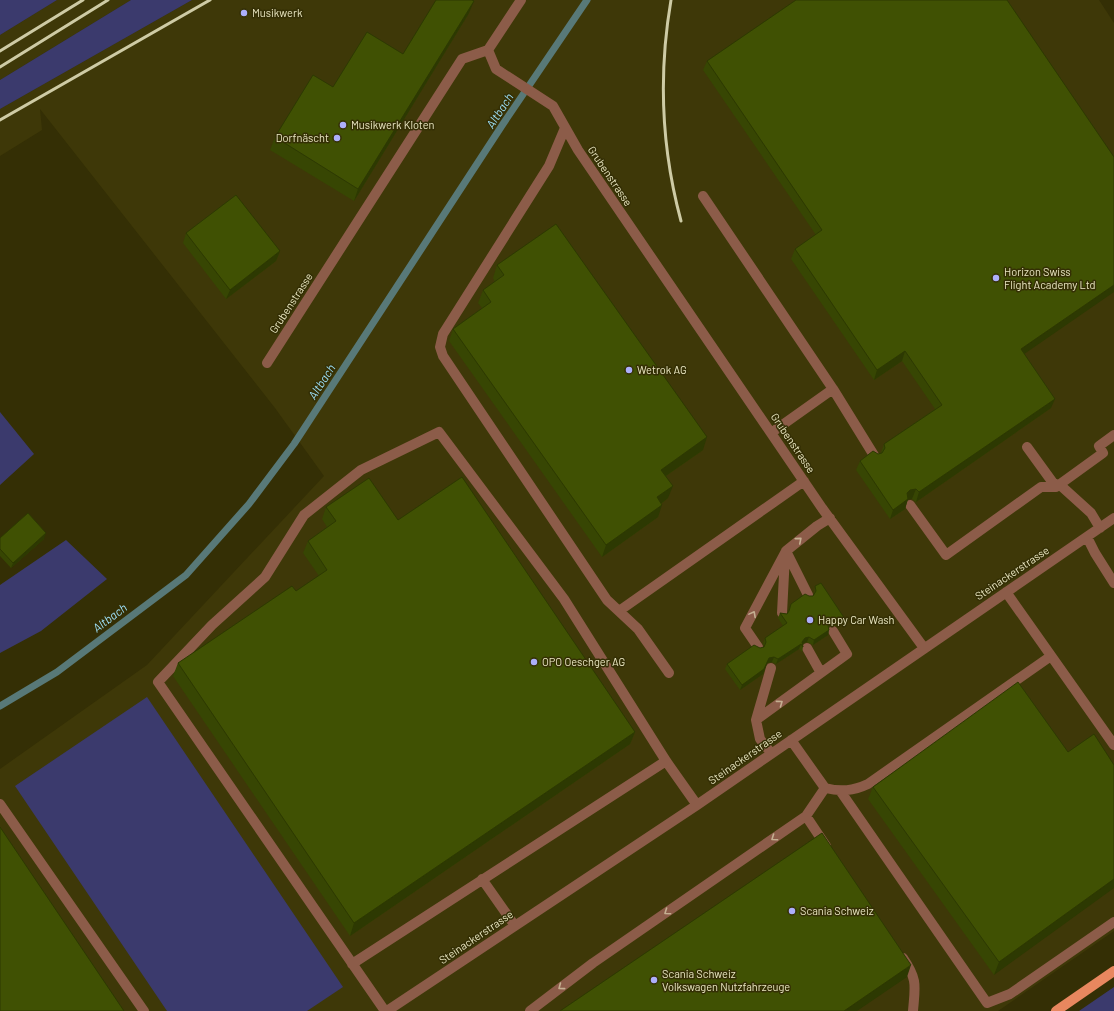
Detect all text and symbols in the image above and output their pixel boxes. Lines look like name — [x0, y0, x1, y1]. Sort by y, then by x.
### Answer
place label: Musikwerk — [252, 6, 303, 19]
marker: Musikwerk — [239, 8, 249, 18]
water label: Altbach — [483, 90, 516, 131]
place label: Musikwerk Kloten — [351, 118, 435, 131]
marker: Musikwerk Kloten — [338, 120, 348, 130]
place label: Dorfnäscht — [276, 131, 329, 144]
marker: Dorfnäscht — [332, 133, 342, 143]
street label: Grubenstrasse — [586, 143, 635, 208]
place label: Horizon Swiss Flight Academy Ltd — [1004, 265, 1096, 291]
street label: Grubenstrasse — [266, 270, 315, 335]
marker: Horizon Swiss Flight Academy Ltd — [991, 273, 1001, 283]
water label: Altbach — [305, 361, 338, 402]
place label: Wetrok AG — [637, 363, 687, 376]
marker: Wetrok AG — [624, 365, 634, 375]
street label: Grubenstrasse — [769, 410, 818, 475]
one-way arrow — [795, 538, 802, 545]
street label: Steinackerstrasse — [972, 543, 1051, 602]
water label: Altbach — [90, 600, 129, 635]
one-way arrow — [748, 610, 756, 618]
place label: Happy Car Wash — [818, 613, 895, 626]
marker: Happy Car Wash — [805, 615, 815, 625]
place label: OPO Oeschger AG — [542, 655, 625, 668]
marker: OPO Oeschger AG — [529, 657, 539, 667]
one-way arrow — [775, 701, 782, 708]
street label: Steinackerstrasse — [706, 726, 784, 787]
one-way arrow — [771, 833, 778, 841]
place label: Scania Schweiz — [800, 904, 874, 917]
marker: Scania Schweiz — [787, 906, 797, 916]
street label: Steinackerstrasse — [436, 907, 515, 966]
one-way arrow — [664, 907, 671, 915]
place label: Scania Schweiz Volkswagen Nutzfahrzeuge — [662, 967, 790, 993]
marker: Scania Schweiz Volkswagen Nutzfahrzeuge — [649, 975, 659, 985]
one-way arrow — [559, 982, 566, 989]

